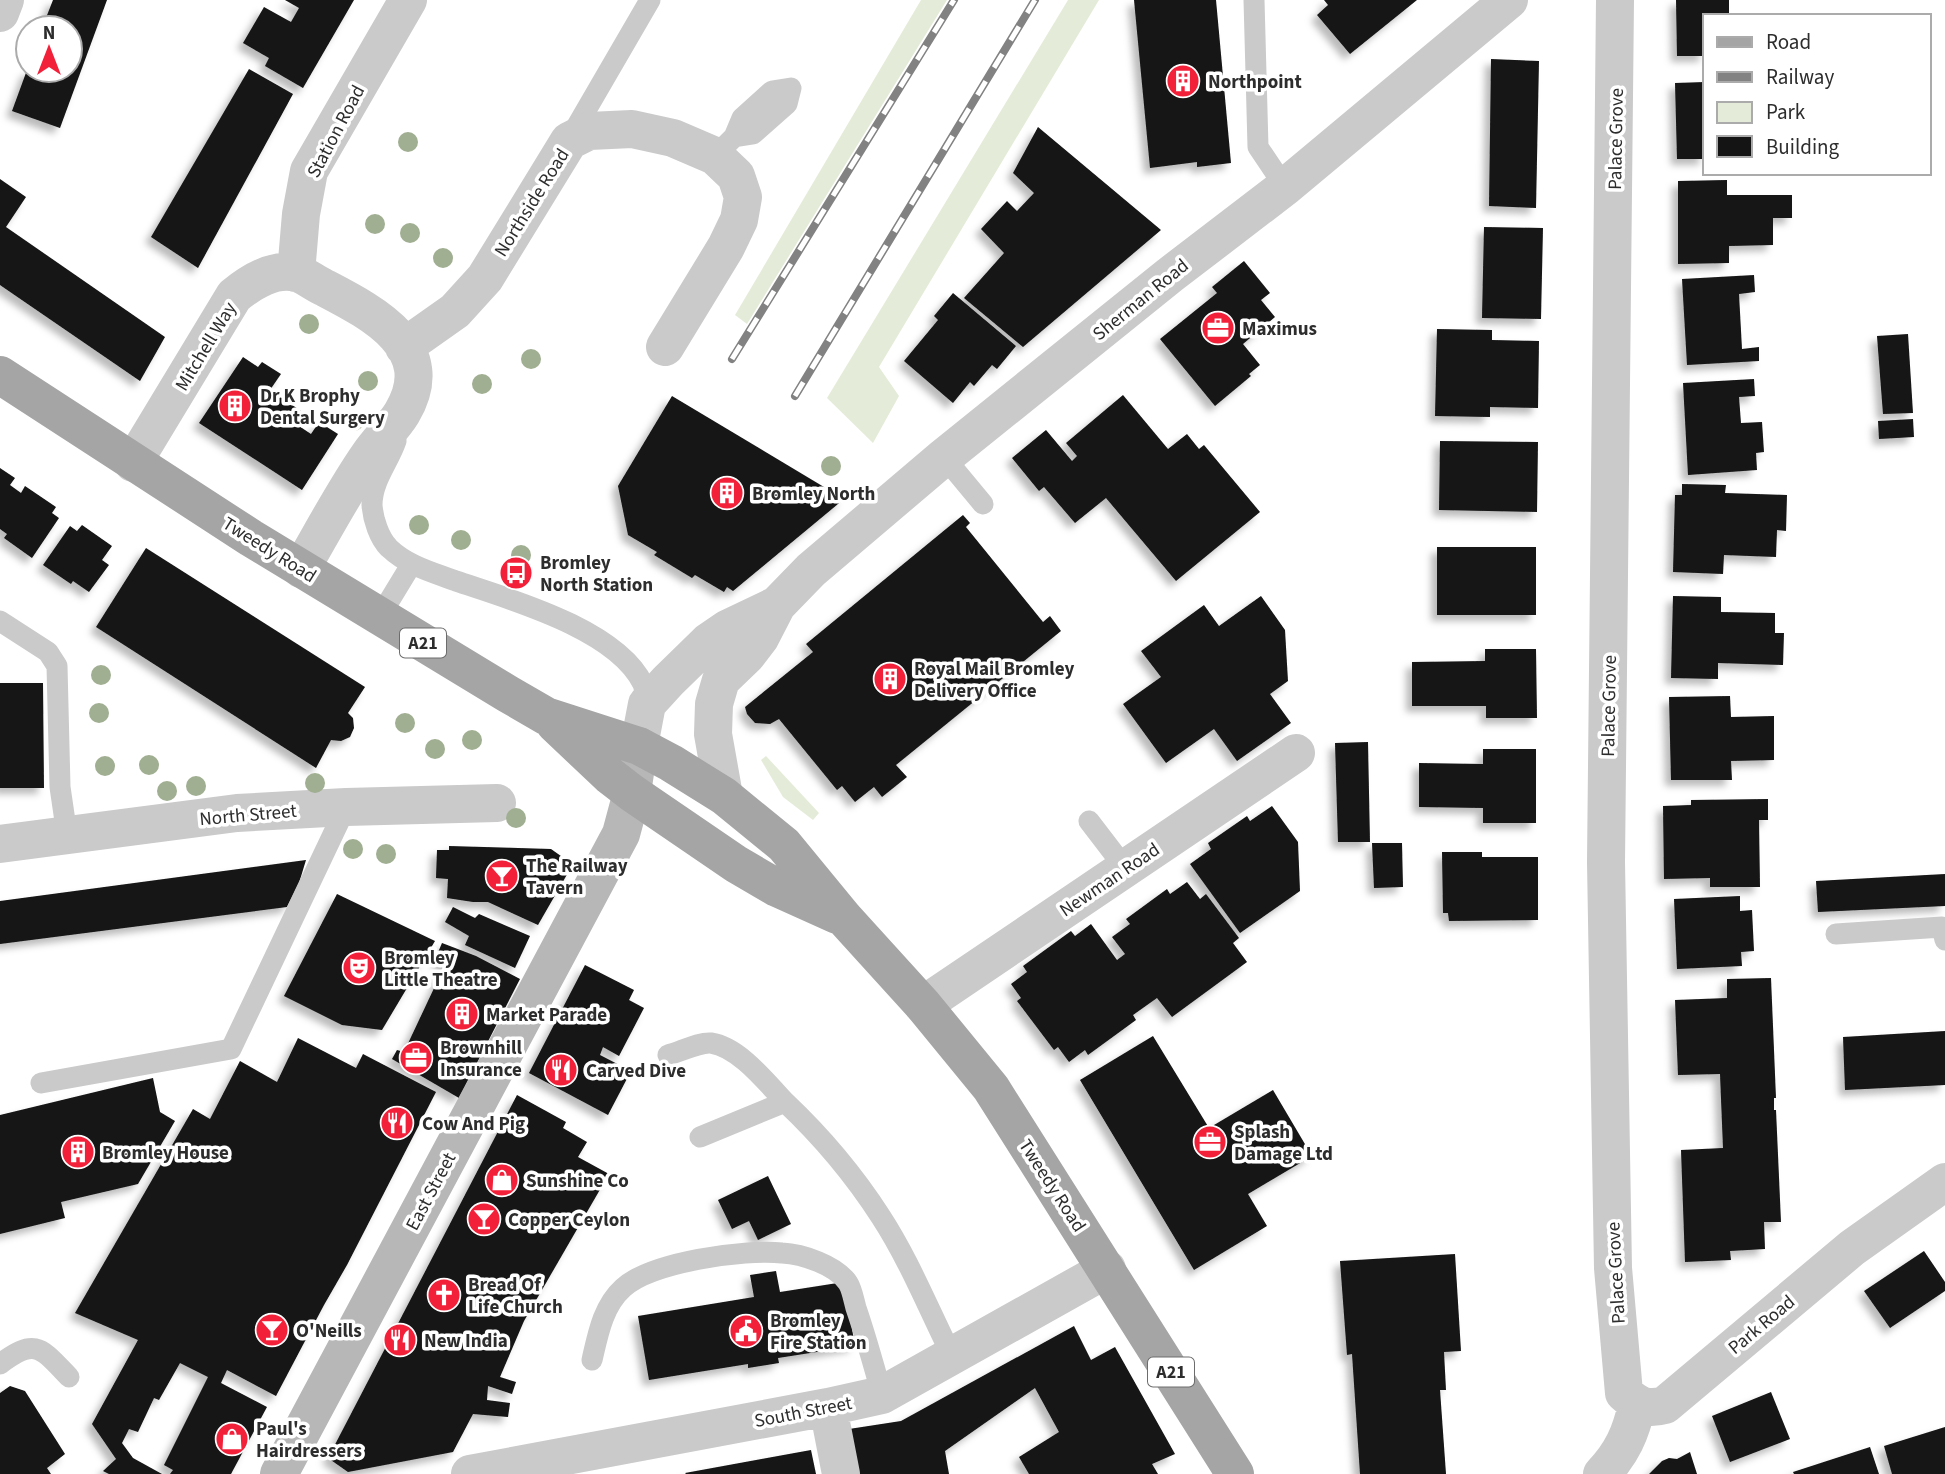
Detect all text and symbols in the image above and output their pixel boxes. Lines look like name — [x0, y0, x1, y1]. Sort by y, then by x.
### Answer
north arrow — [14, 14, 84, 84]
legend — [1703, 14, 1931, 175]
text: N — [43, 20, 55, 47]
text: Road — [1766, 27, 1811, 57]
building icon: Northpoint — [1164, 62, 1202, 100]
text: Railway — [1766, 62, 1834, 92]
place label: Northpoint — [1208, 69, 1302, 96]
street label: Station Road — [301, 81, 372, 183]
street label: Palace Grove — [1602, 88, 1631, 190]
text: Park — [1766, 97, 1806, 127]
text: Building — [1766, 132, 1840, 162]
street label: Northside Road — [488, 143, 576, 262]
street label: Sherman Road — [1087, 253, 1195, 347]
street label: Mitchell Way — [169, 297, 244, 396]
office icon: Maximus — [1199, 309, 1237, 347]
place label: Maximus — [1242, 316, 1317, 343]
place label: Dr K Brophy Dental Surgery — [260, 383, 385, 432]
building icon: Dr K Brophy Dental Surgery — [216, 387, 254, 425]
building icon: Bromley North — [708, 474, 746, 512]
place label: Bromley North — [752, 481, 875, 508]
street label: Tweedy Road — [217, 511, 321, 590]
place label: Bromley North Station — [540, 550, 653, 599]
bus stop icon: Bromley North Station — [497, 554, 535, 592]
road number: A21 — [400, 628, 446, 658]
street label: Palace Grove — [1595, 655, 1624, 757]
place label: Royal Mail Bromley Delivery Office — [914, 656, 1074, 705]
building icon: Royal Mail Bromley Delivery Office — [871, 660, 909, 698]
street label: North Street — [198, 798, 298, 833]
street label: Newman Road — [1054, 837, 1165, 924]
place label: The Railway Tavern — [526, 853, 628, 902]
bar icon: The Railway Tavern — [483, 857, 521, 895]
place label: Bromley Little Theatre — [384, 945, 498, 994]
theatre icon: Bromley Little Theatre — [340, 949, 378, 987]
building icon: Market Parade — [443, 995, 481, 1033]
place label: Market Parade — [486, 1002, 607, 1029]
place label: Brownhill Insurance — [440, 1035, 522, 1084]
office icon: Brownhill Insurance — [397, 1039, 435, 1077]
restaurant icon: Carved Dive — [542, 1051, 580, 1089]
place label: Carved Dive — [586, 1058, 686, 1085]
restaurant icon: Cow And Pig — [378, 1104, 416, 1142]
place label: Cow And Pig — [422, 1111, 525, 1138]
place label: Splash Damage Ltd — [1234, 1119, 1333, 1168]
office icon: Splash Damage Ltd — [1191, 1123, 1229, 1161]
building icon: Bromley House — [59, 1133, 97, 1171]
street label: Tweedy Road — [1012, 1134, 1092, 1238]
place label: Bromley House — [102, 1140, 229, 1167]
street label: East Street — [399, 1147, 463, 1236]
shop icon: Sunshine Co — [483, 1161, 521, 1199]
place label: Sunshine Co — [526, 1168, 629, 1195]
bar icon: Copper Ceylon — [465, 1200, 503, 1238]
place label: Copper Ceylon — [508, 1207, 630, 1234]
street label: Palace Grove — [1600, 1221, 1633, 1325]
place label: Bread Of Life Church — [468, 1272, 563, 1321]
church icon: Bread Of Life Church — [425, 1276, 463, 1314]
street label: Park Road — [1723, 1289, 1801, 1361]
place label: Bromley Fire Station — [770, 1308, 867, 1357]
bar icon: O'Neills — [253, 1311, 291, 1349]
public building icon: Bromley Fire Station — [727, 1312, 765, 1350]
place label: O'Neills — [296, 1318, 362, 1345]
restaurant icon: New India — [381, 1321, 419, 1359]
place label: New India — [424, 1328, 508, 1355]
road number: A21 — [1148, 1358, 1194, 1386]
street label: South Street — [752, 1390, 855, 1435]
place label: Paul's Hairdressers — [256, 1416, 362, 1465]
shop icon: Paul's Hairdressers — [213, 1420, 251, 1458]

